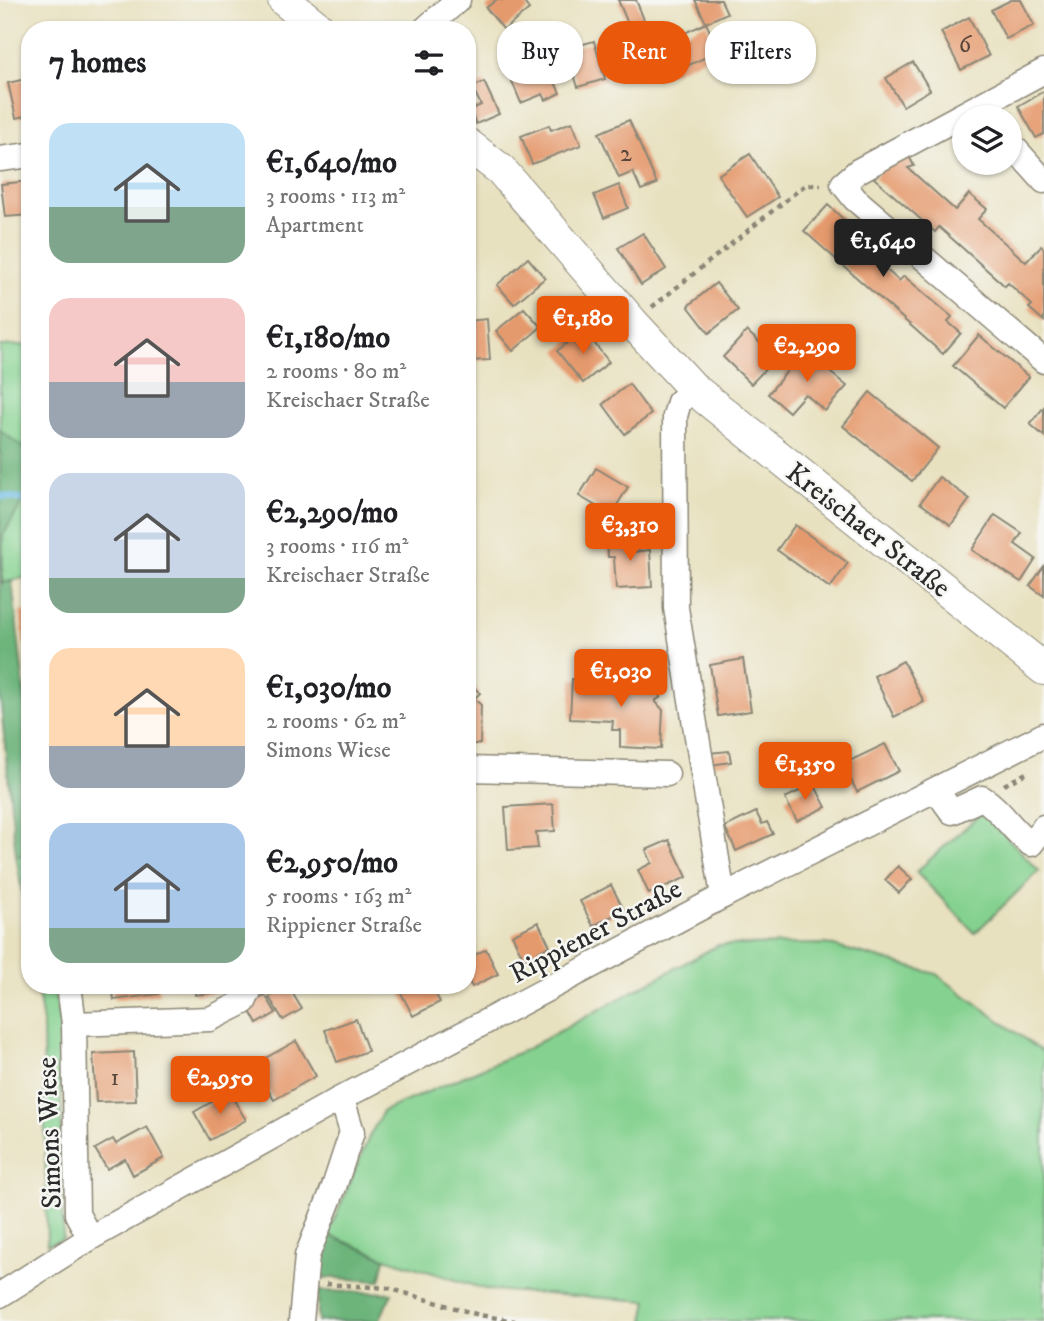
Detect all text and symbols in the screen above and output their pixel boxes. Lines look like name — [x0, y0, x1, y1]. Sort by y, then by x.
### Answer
chip: Buy — [497, 21, 583, 84]
chip: Rent — [597, 21, 691, 84]
chip: Filters — [705, 21, 816, 84]
house number: 6 — [959, 30, 973, 60]
icon: filters — [410, 44, 448, 82]
text: 7 homes — [49, 45, 146, 82]
map controls — [952, 105, 1022, 175]
button: layers — [952, 105, 1022, 175]
house number: 2 — [620, 139, 632, 169]
text: €1,640/mo — [266, 145, 397, 182]
icon: home — [105, 151, 189, 235]
text: 3 rooms · 113 m² — [266, 182, 405, 211]
text: Apartment — [266, 211, 364, 240]
pin: €1,640 — [826, 219, 940, 279]
text: €1,640 — [850, 227, 916, 256]
pin: €1,180 — [526, 296, 640, 356]
text: €1,180 — [553, 304, 613, 333]
text: €1,180/mo — [266, 320, 390, 357]
pin: €2,290 — [750, 324, 864, 384]
icon: home — [105, 326, 189, 410]
text: €2,290 — [774, 332, 840, 361]
text: 2 rooms · 80 m² — [266, 357, 406, 386]
text: Kreischaer Straße — [266, 386, 430, 415]
street label: Kreischaer Straße — [779, 455, 957, 605]
text: €2,290/mo — [266, 495, 398, 532]
icon: home — [105, 501, 189, 585]
pin: €3,310 — [573, 504, 687, 563]
text: €3,310 — [601, 511, 659, 540]
text: 3 rooms · 116 m² — [266, 532, 409, 561]
text: Kreischaer Straße — [266, 561, 430, 590]
pin: €1,030 — [564, 650, 678, 709]
text: €1,030 — [590, 657, 652, 686]
text: €1,030/mo — [266, 670, 391, 707]
icon: home — [105, 676, 189, 760]
text: 2 rooms · 62 m² — [266, 707, 406, 736]
text: Simons Wiese — [266, 736, 391, 765]
pin: €1,350 — [748, 742, 862, 802]
text: €1,350 — [775, 750, 835, 779]
text: €2,950/mo — [266, 845, 398, 882]
icon: home — [105, 851, 189, 935]
street label: Rippiener Straße — [504, 871, 688, 991]
text: 5 rooms · 163 m² — [266, 882, 412, 911]
text: Rippiener Straße — [266, 911, 422, 940]
street label: Simons Wiese — [29, 1056, 70, 1209]
pin: €2,950 — [163, 1056, 277, 1116]
house number: 1 — [111, 1063, 119, 1093]
text: €2,950 — [187, 1064, 253, 1093]

